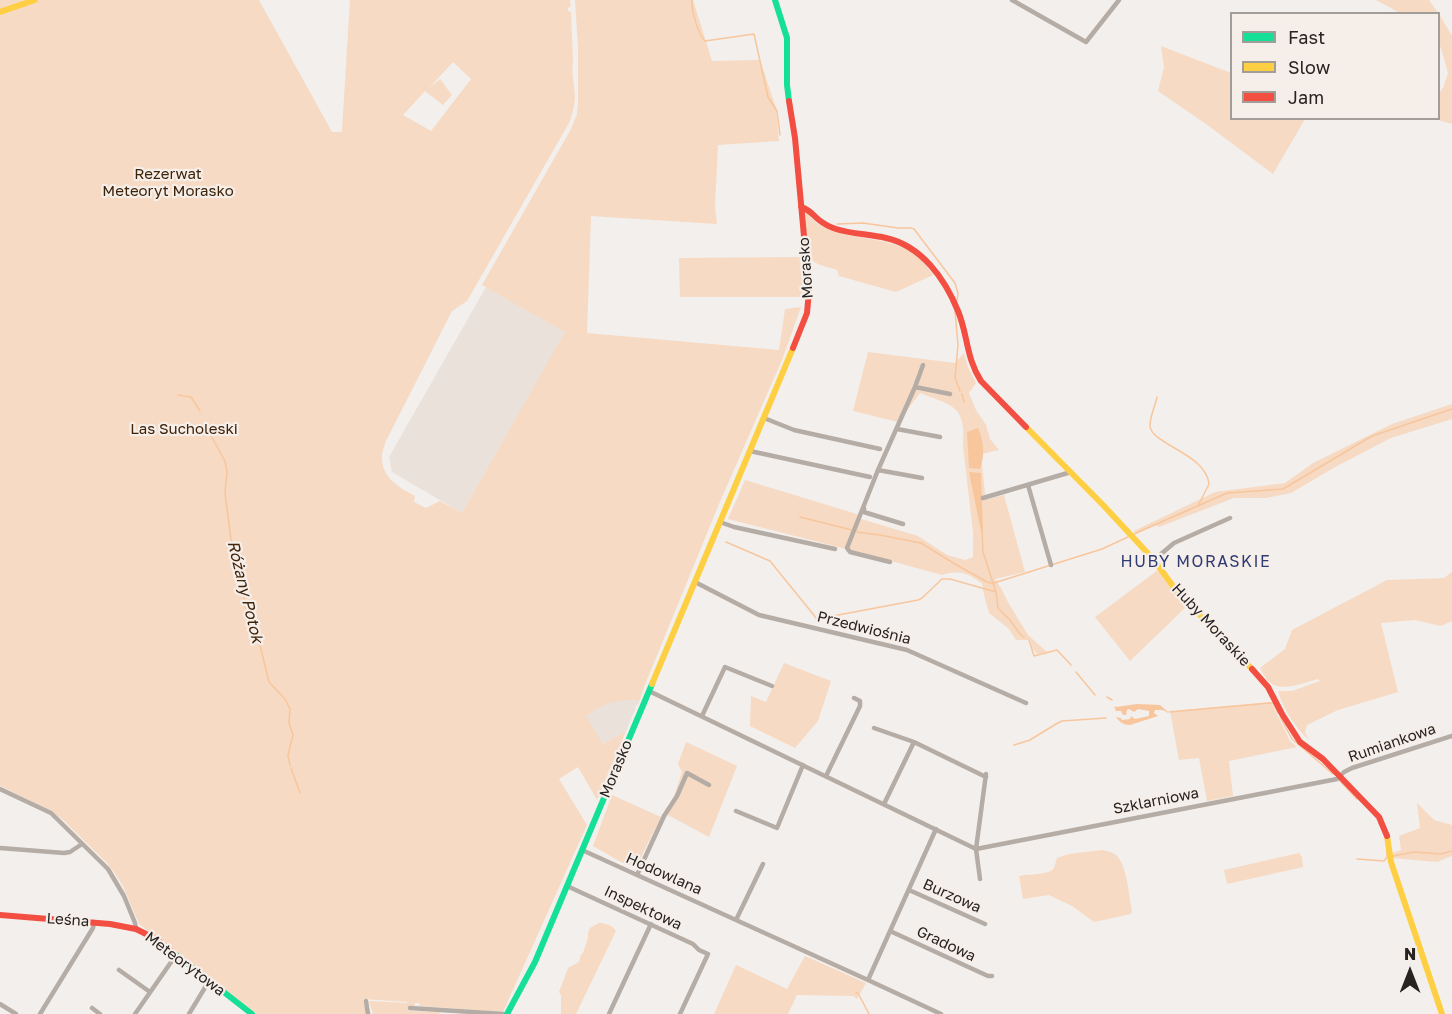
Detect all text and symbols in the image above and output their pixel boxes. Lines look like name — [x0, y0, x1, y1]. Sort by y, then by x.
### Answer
legend — [1230, 12, 1440, 120]
text: Fast — [1288, 26, 1325, 48]
text: Slow — [1288, 56, 1330, 78]
text: Jam — [1288, 86, 1324, 108]
park label: Rezerwat Meteoryt Morasko — [102, 165, 234, 200]
street label: Morasko — [795, 237, 817, 299]
park label: Las Sucholeski — [130, 420, 238, 438]
water label: Różany Potok — [223, 539, 267, 645]
district label: HUBY MORASKIE — [1121, 552, 1271, 572]
street label: Huby Moraskie — [1168, 580, 1254, 670]
street label: Przedwiośnia — [815, 608, 913, 648]
street label: Rumiankowa — [1346, 720, 1438, 766]
street label: Morasko — [596, 737, 636, 801]
street label: Szklarniowa — [1112, 784, 1200, 818]
street label: Hodowlana — [623, 849, 705, 899]
street label: Burzowa — [920, 875, 984, 917]
street label: Inspektowa — [601, 882, 685, 934]
street label: Leśna — [46, 910, 90, 930]
street label: Gradowa — [914, 922, 978, 966]
street label: Meteorytowa — [141, 928, 229, 1000]
north arrow — [1380, 942, 1440, 1002]
text: N — [1404, 944, 1416, 964]

